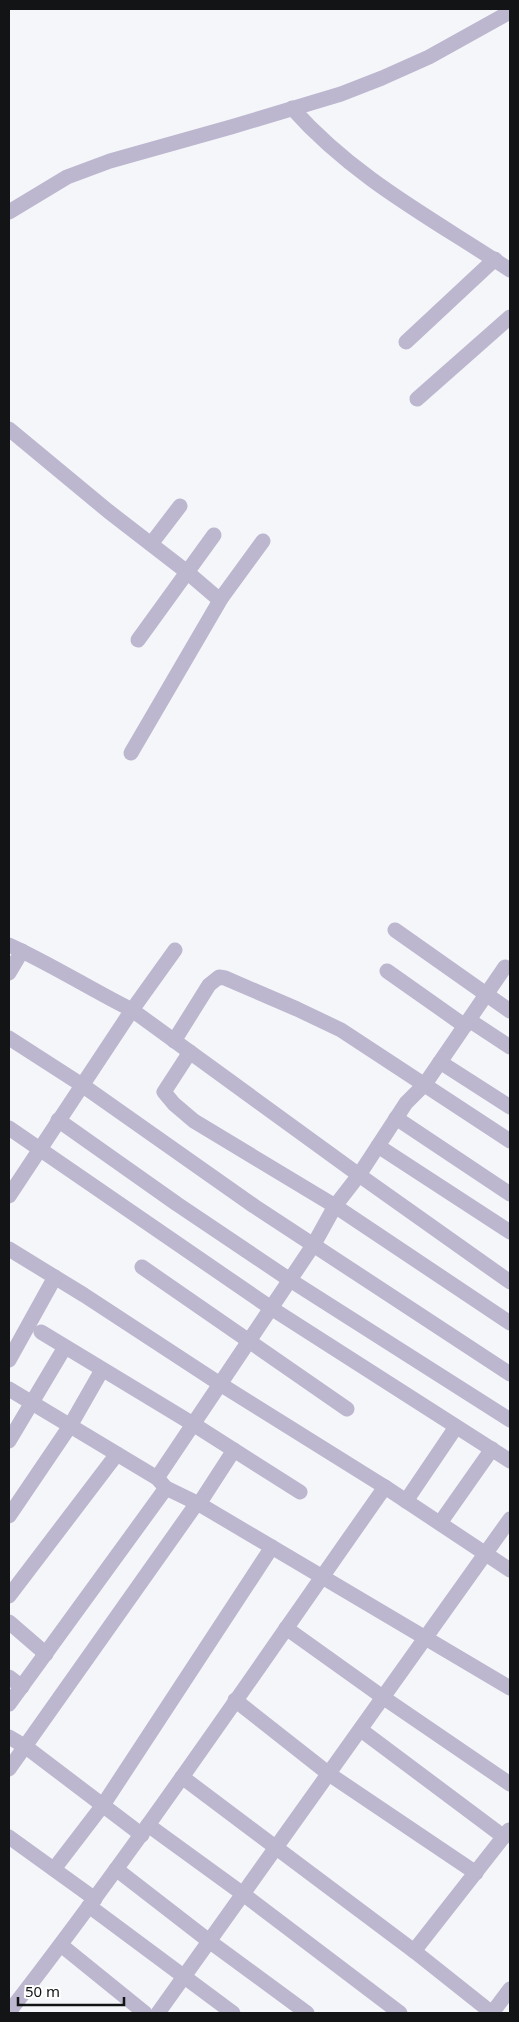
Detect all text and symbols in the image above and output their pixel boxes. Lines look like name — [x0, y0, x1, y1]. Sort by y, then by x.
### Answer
scale bar — [18, 1974, 124, 2006]
text: 50 m — [25, 1981, 60, 2001]

